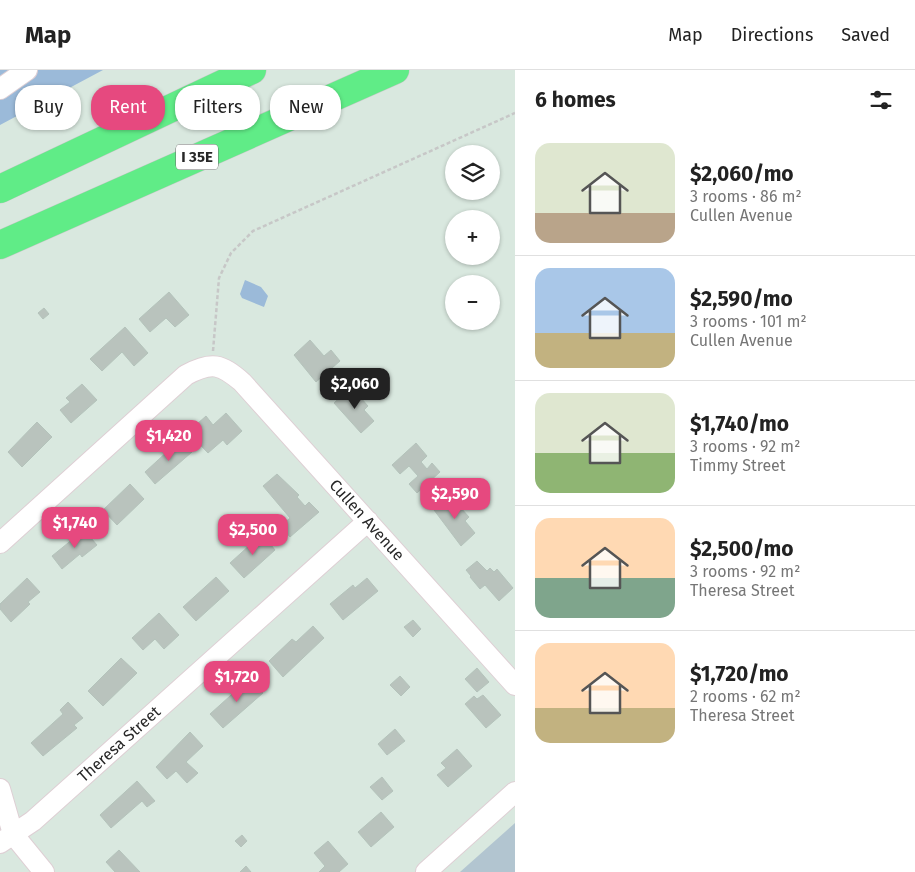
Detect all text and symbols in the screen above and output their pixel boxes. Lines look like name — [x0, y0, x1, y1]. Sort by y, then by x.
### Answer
text: Map — [25, 21, 71, 49]
text: Map — [668, 24, 703, 46]
text: Directions — [731, 24, 813, 46]
text: Saved — [841, 24, 890, 46]
chip: Buy — [15, 85, 81, 130]
chip: Rent — [91, 85, 165, 130]
chip: Filters — [175, 85, 260, 130]
chip: New — [270, 85, 341, 130]
icon: filters — [867, 86, 895, 114]
text: 6 homes — [535, 87, 616, 113]
road number: I 35E — [176, 144, 218, 170]
map controls — [445, 145, 500, 330]
button: layers — [445, 145, 500, 200]
text: $2,060/mo — [690, 161, 794, 187]
icon: home — [575, 163, 635, 223]
text: 3 rooms · 86 m² — [690, 187, 802, 206]
text: Cullen Avenue — [690, 206, 793, 225]
button: + — [445, 210, 500, 265]
button: − — [445, 275, 500, 330]
text: $2,590/mo — [690, 286, 793, 312]
icon: home — [575, 288, 635, 348]
text: 3 rooms · 101 m² — [690, 312, 807, 331]
text: Cullen Avenue — [690, 331, 793, 350]
pin: $2,060 — [314, 368, 396, 410]
text: $2,060 — [331, 374, 379, 393]
text: $1,740/mo — [690, 411, 789, 437]
icon: home — [575, 413, 635, 473]
pin: $1,420 — [128, 420, 210, 462]
text: $1,420 — [146, 426, 192, 445]
text: 3 rooms · 92 m² — [690, 437, 800, 456]
text: Timmy Street — [690, 456, 786, 475]
street label: Cullen Avenue — [326, 475, 408, 565]
pin: $2,590 — [414, 478, 496, 520]
text: $2,590 — [431, 484, 479, 503]
pin: $1,740 — [34, 506, 116, 549]
text: $1,740 — [53, 513, 97, 532]
pin: $2,500 — [212, 514, 294, 556]
text: $2,500 — [229, 520, 277, 539]
text: $2,500/mo — [690, 536, 794, 562]
icon: home — [575, 538, 635, 598]
text: 3 rooms · 92 m² — [690, 562, 800, 581]
text: Theresa Street — [690, 581, 794, 600]
pin: $1,720 — [196, 660, 278, 703]
text: $1,720/mo — [690, 661, 789, 687]
icon: home — [575, 663, 635, 723]
text: $1,720 — [215, 667, 259, 686]
text: 2 rooms · 62 m² — [690, 687, 801, 706]
street label: Theresa Street — [74, 702, 164, 786]
text: Theresa Street — [690, 706, 794, 725]

